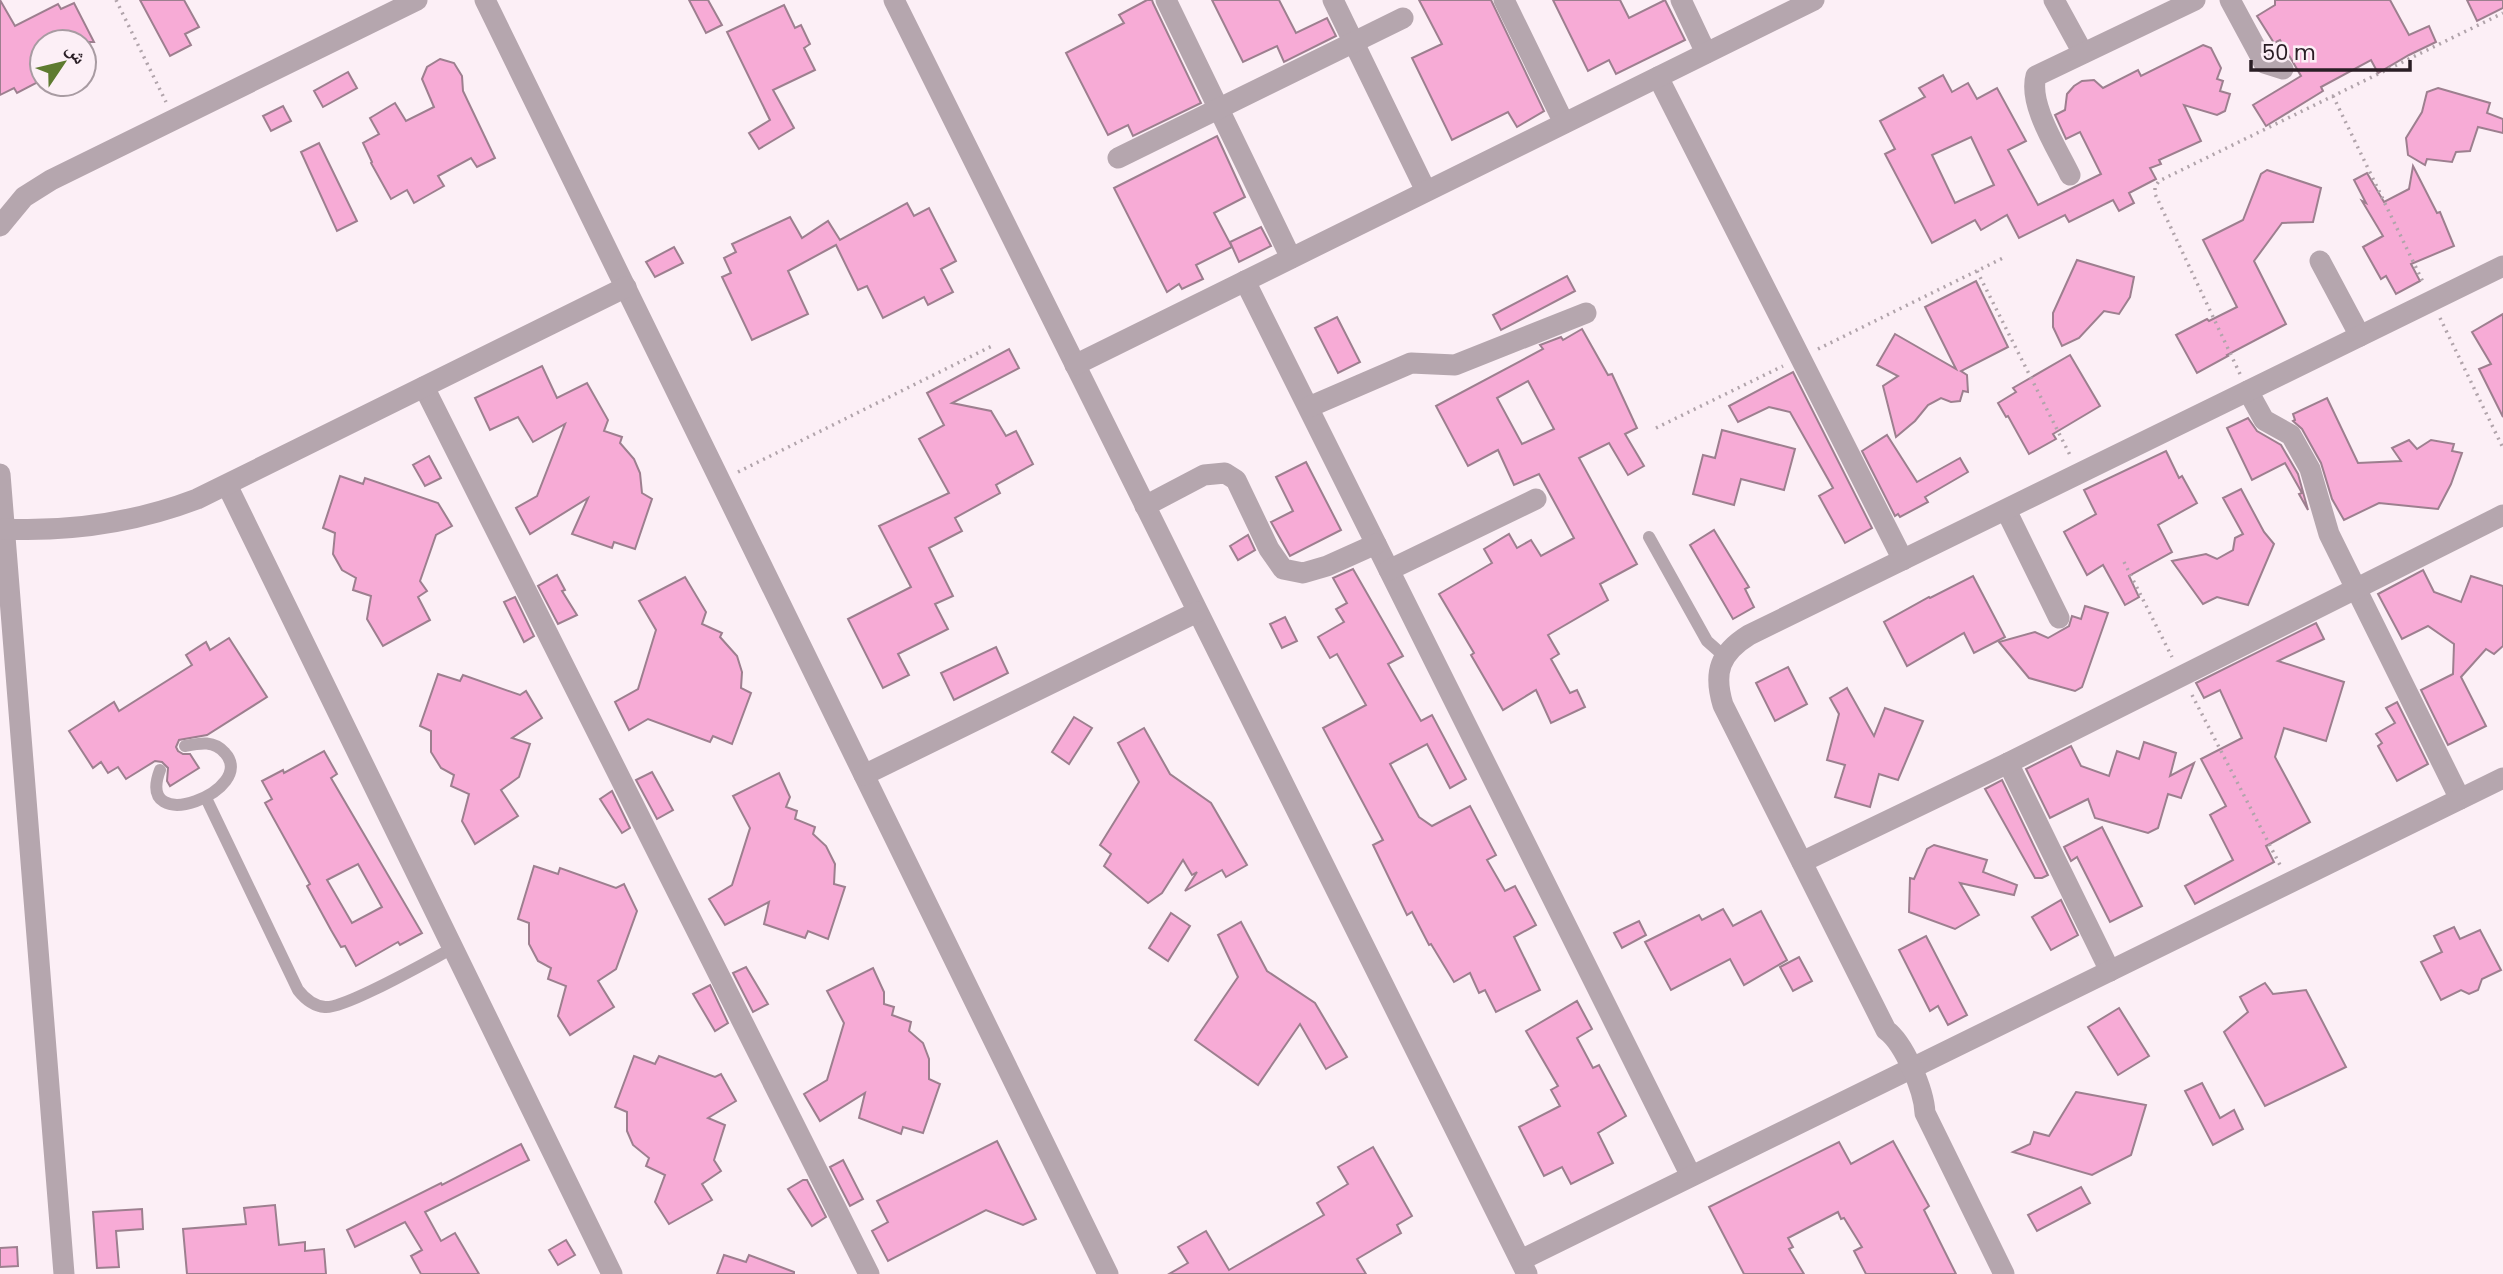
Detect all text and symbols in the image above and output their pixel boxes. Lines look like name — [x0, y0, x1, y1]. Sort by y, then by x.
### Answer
north arrow — [28, 28, 98, 98]
scale bar — [2251, 28, 2410, 72]
text: ش — [60, 38, 93, 70]
text: 50 m — [2262, 38, 2316, 67]

